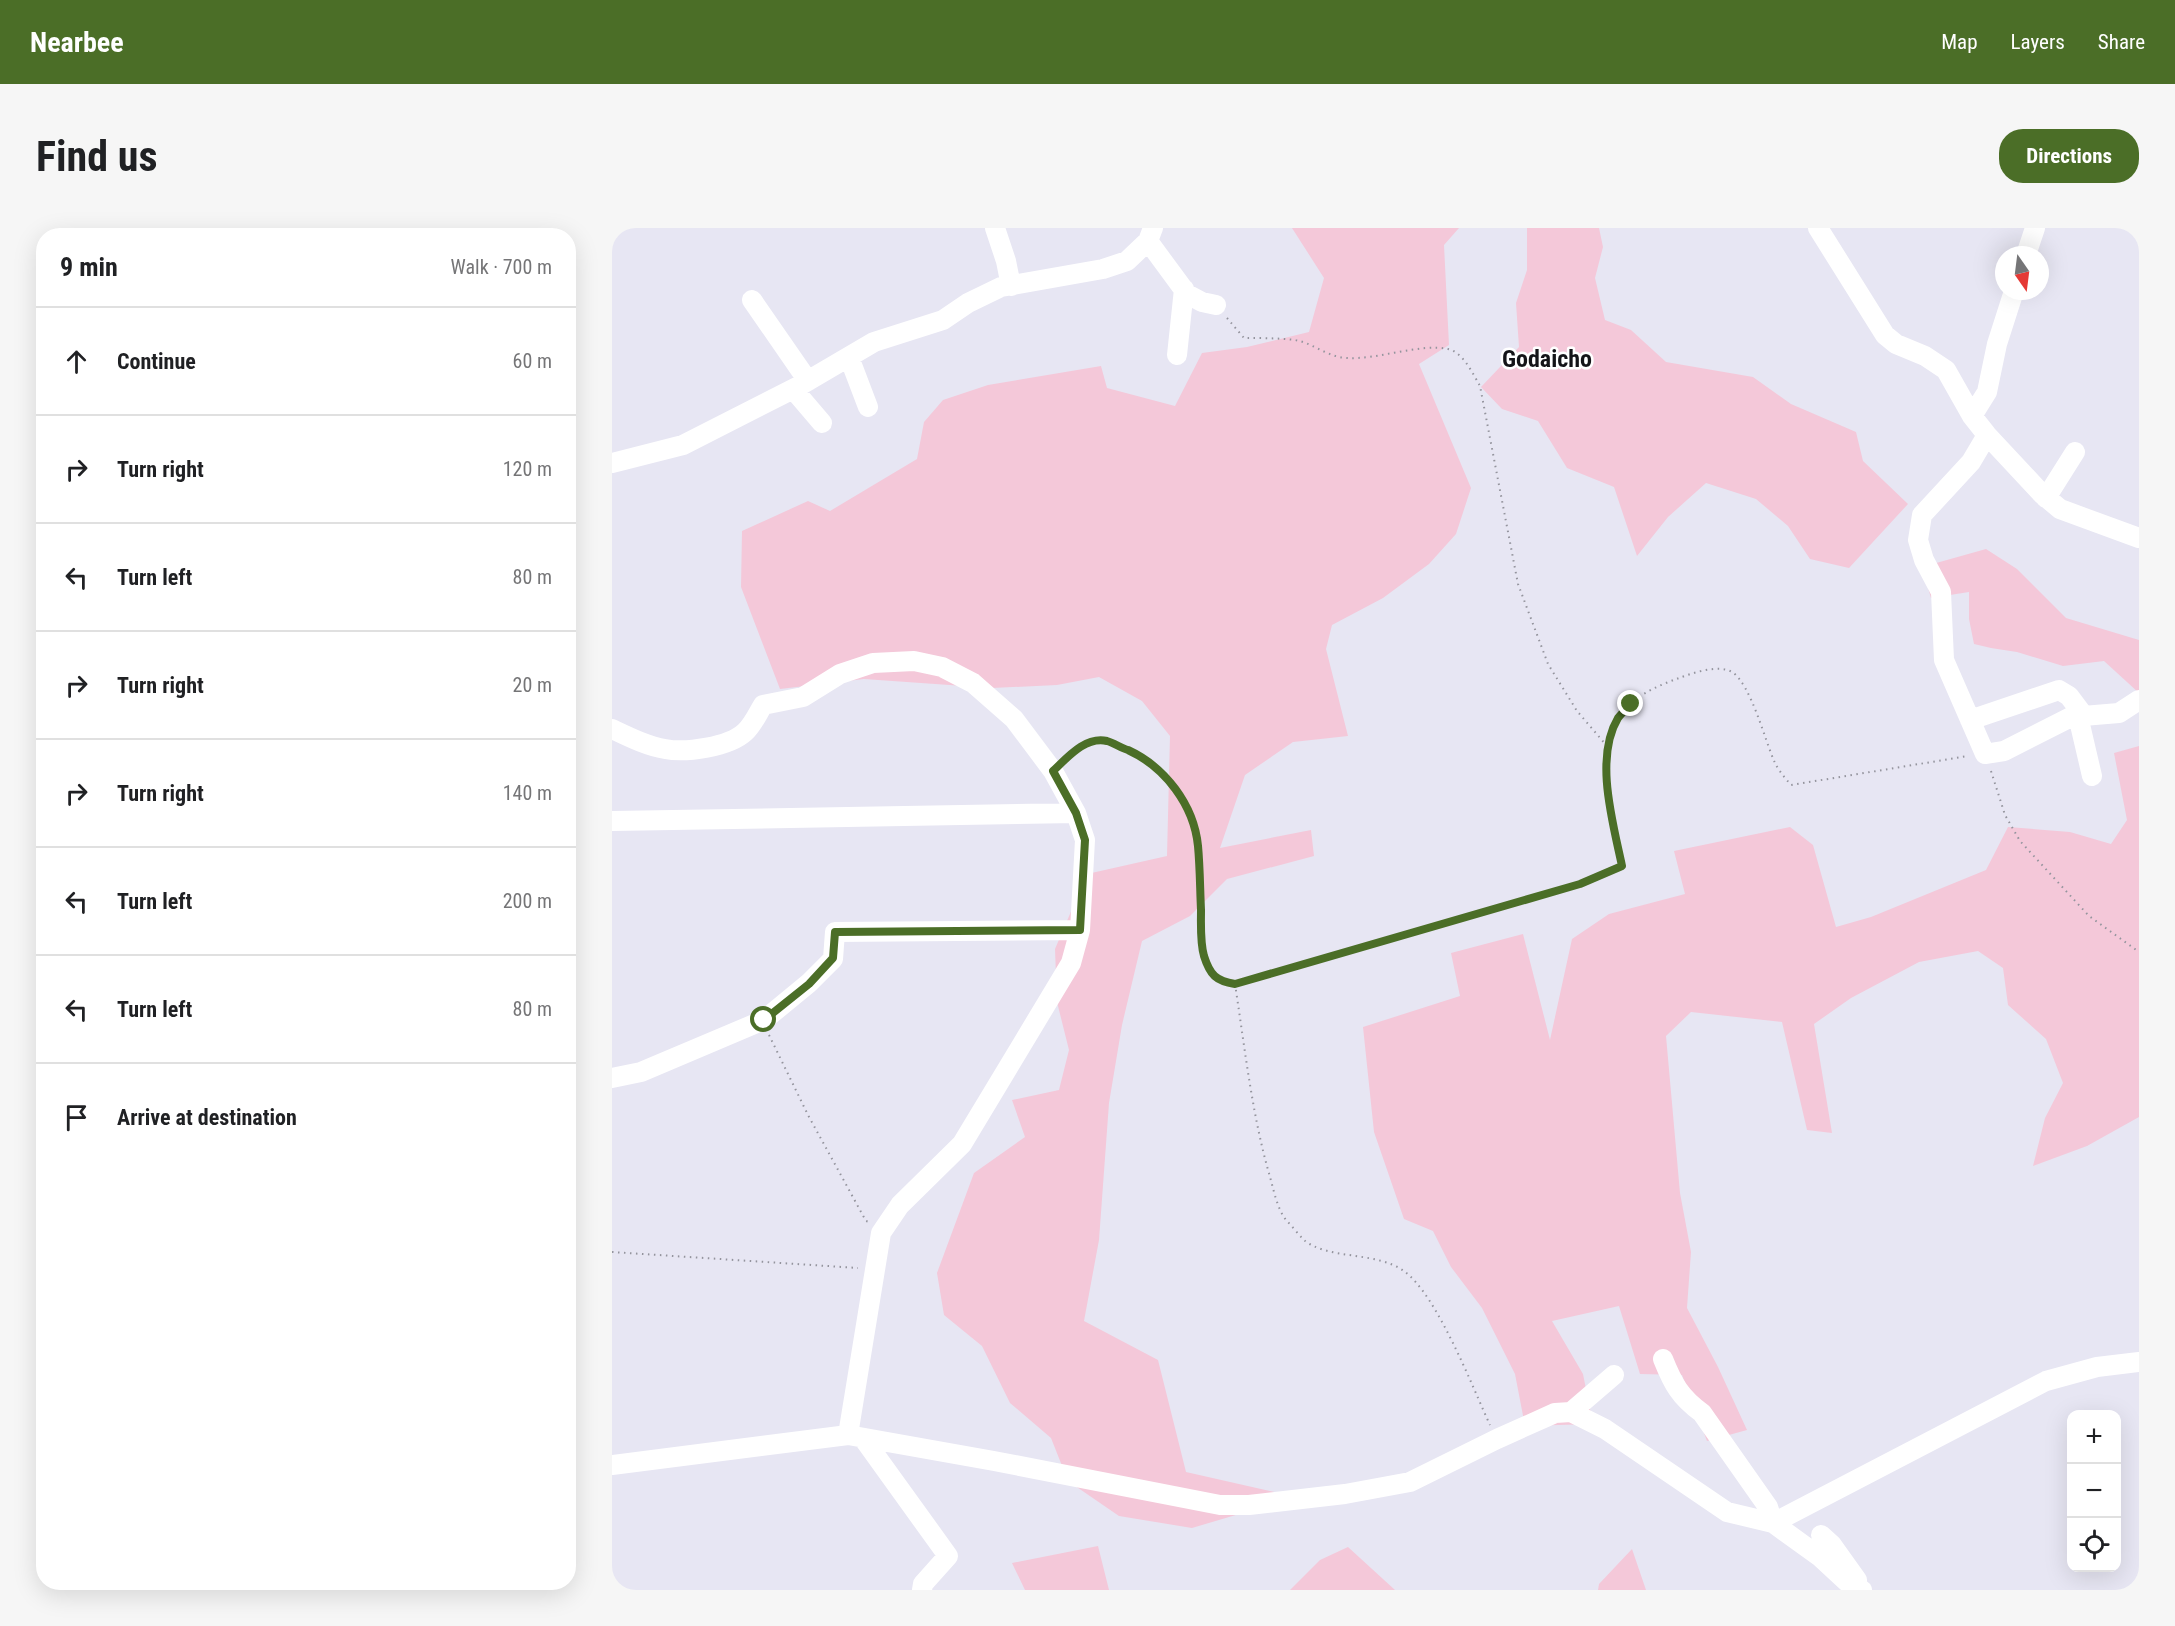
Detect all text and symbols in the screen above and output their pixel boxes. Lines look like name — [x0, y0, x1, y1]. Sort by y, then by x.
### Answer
text: Nearbee — [30, 26, 124, 59]
text: Map — [1941, 30, 1978, 54]
text: Layers — [2011, 30, 2065, 54]
text: Share — [2098, 30, 2145, 54]
button: Directions — [1999, 129, 2139, 183]
text: Find us — [36, 132, 157, 181]
north arrow — [1995, 246, 2049, 300]
text: 9 min — [60, 252, 118, 282]
text: Walk · 700 m — [451, 255, 552, 279]
icon: ahead — [60, 345, 93, 378]
district label: Godaicho — [1502, 345, 1592, 373]
text: Continue — [117, 349, 196, 374]
text: 60 m — [513, 349, 552, 373]
icon: right — [60, 453, 93, 486]
text: Turn right — [117, 457, 204, 482]
text: 120 m — [503, 457, 552, 481]
icon: left — [60, 561, 93, 594]
text: Turn left — [117, 565, 192, 590]
text: 80 m — [513, 565, 552, 589]
icon: right — [60, 669, 93, 702]
text: Turn right — [117, 673, 204, 698]
text: 20 m — [513, 673, 552, 697]
route end — [1617, 690, 1643, 716]
icon: right — [60, 777, 93, 810]
text: Turn right — [117, 781, 204, 806]
text: 140 m — [503, 781, 552, 805]
icon: left — [60, 885, 93, 918]
text: Turn left — [117, 889, 192, 914]
text: 200 m — [503, 889, 552, 913]
icon: left — [60, 993, 93, 1026]
text: Turn left — [117, 997, 192, 1022]
text: 80 m — [513, 997, 552, 1021]
route start — [750, 1006, 776, 1032]
icon: arrive — [60, 1101, 93, 1134]
text: Arrive at destination — [117, 1105, 297, 1130]
map controls — [2067, 1410, 2121, 1572]
button: + — [2067, 1410, 2121, 1464]
button: − — [2067, 1464, 2121, 1518]
button: locate — [2067, 1518, 2121, 1572]

